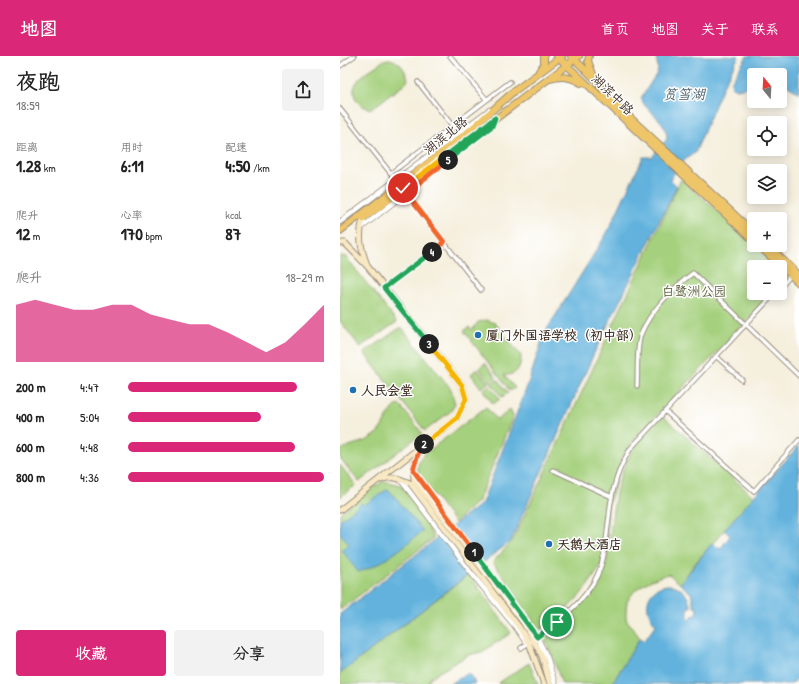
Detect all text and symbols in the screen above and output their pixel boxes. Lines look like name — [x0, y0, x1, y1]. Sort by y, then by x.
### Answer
text: 地图 — [20, 15, 58, 41]
text: 首页 — [601, 19, 629, 38]
text: 地图 — [651, 19, 679, 38]
text: 关于 — [701, 19, 729, 38]
text: 联系 — [751, 19, 779, 38]
text: 夜跑 — [16, 66, 60, 96]
north arrow — [747, 68, 787, 108]
map controls — [747, 68, 787, 300]
button: share — [282, 69, 324, 111]
street label: 湖滨中路 — [588, 69, 638, 119]
water label: 筼筜湖 — [663, 84, 707, 103]
text: 18:59 — [16, 96, 40, 114]
street label: 湖滨北路 — [419, 112, 471, 158]
button: locate — [747, 116, 787, 156]
text: 距离 — [16, 140, 38, 154]
text: 用时 — [121, 140, 143, 154]
text: 配速 — [225, 140, 247, 154]
pin: 5 — [438, 150, 458, 170]
text: 5 — [446, 153, 450, 167]
text: 1.28 — [16, 154, 41, 177]
text: 6:11 — [121, 154, 144, 177]
text: 4:50 — [225, 154, 250, 177]
text: km — [41, 161, 56, 175]
text: /km — [250, 161, 270, 175]
button: layers — [747, 164, 787, 204]
pin — [386, 171, 420, 205]
icon: check — [392, 177, 414, 199]
text: 爬升 — [16, 208, 38, 222]
text: 心率 — [121, 208, 143, 222]
text: kcal — [225, 208, 241, 222]
button: + — [747, 212, 787, 252]
text: 12 — [16, 222, 30, 245]
text: 170 — [121, 222, 143, 245]
text: 87 — [225, 222, 241, 245]
text: m — [30, 229, 40, 243]
text: bpm — [143, 229, 162, 243]
pin: 4 — [422, 242, 442, 262]
text: 4 — [430, 245, 434, 259]
button: − — [747, 260, 787, 300]
text: 爬升 — [16, 268, 42, 286]
text: 18–29 m — [286, 268, 324, 286]
park label: 白鹭洲公园 — [661, 282, 727, 300]
place label: 厦门外国语学校（初中部） — [486, 326, 642, 344]
marker: 厦门外国语学校（初中部） — [473, 330, 483, 340]
pin: 3 — [419, 334, 439, 354]
text: 3 — [427, 337, 431, 351]
text: 200 m — [16, 378, 46, 396]
text: 4:47 — [80, 378, 99, 396]
place label: 人民会堂 — [361, 381, 413, 399]
marker: 人民会堂 — [348, 385, 358, 395]
text: 400 m — [16, 408, 44, 426]
text: 5:04 — [80, 408, 99, 426]
pin: 2 — [414, 434, 434, 454]
text: 2 — [421, 437, 427, 451]
text: 600 m — [16, 438, 45, 456]
text: 4:48 — [80, 438, 98, 456]
text: 800 m — [16, 468, 45, 486]
text: 4:36 — [80, 468, 99, 486]
place label: 天鹅大酒店 — [557, 535, 622, 553]
marker: 天鹅大酒店 — [544, 539, 554, 549]
pin: 1 — [464, 542, 484, 562]
text: 1 — [472, 545, 476, 559]
pin — [540, 605, 574, 639]
icon: arrive — [546, 611, 568, 633]
button: 收藏 — [16, 630, 166, 676]
button: 分享 — [174, 630, 324, 676]

